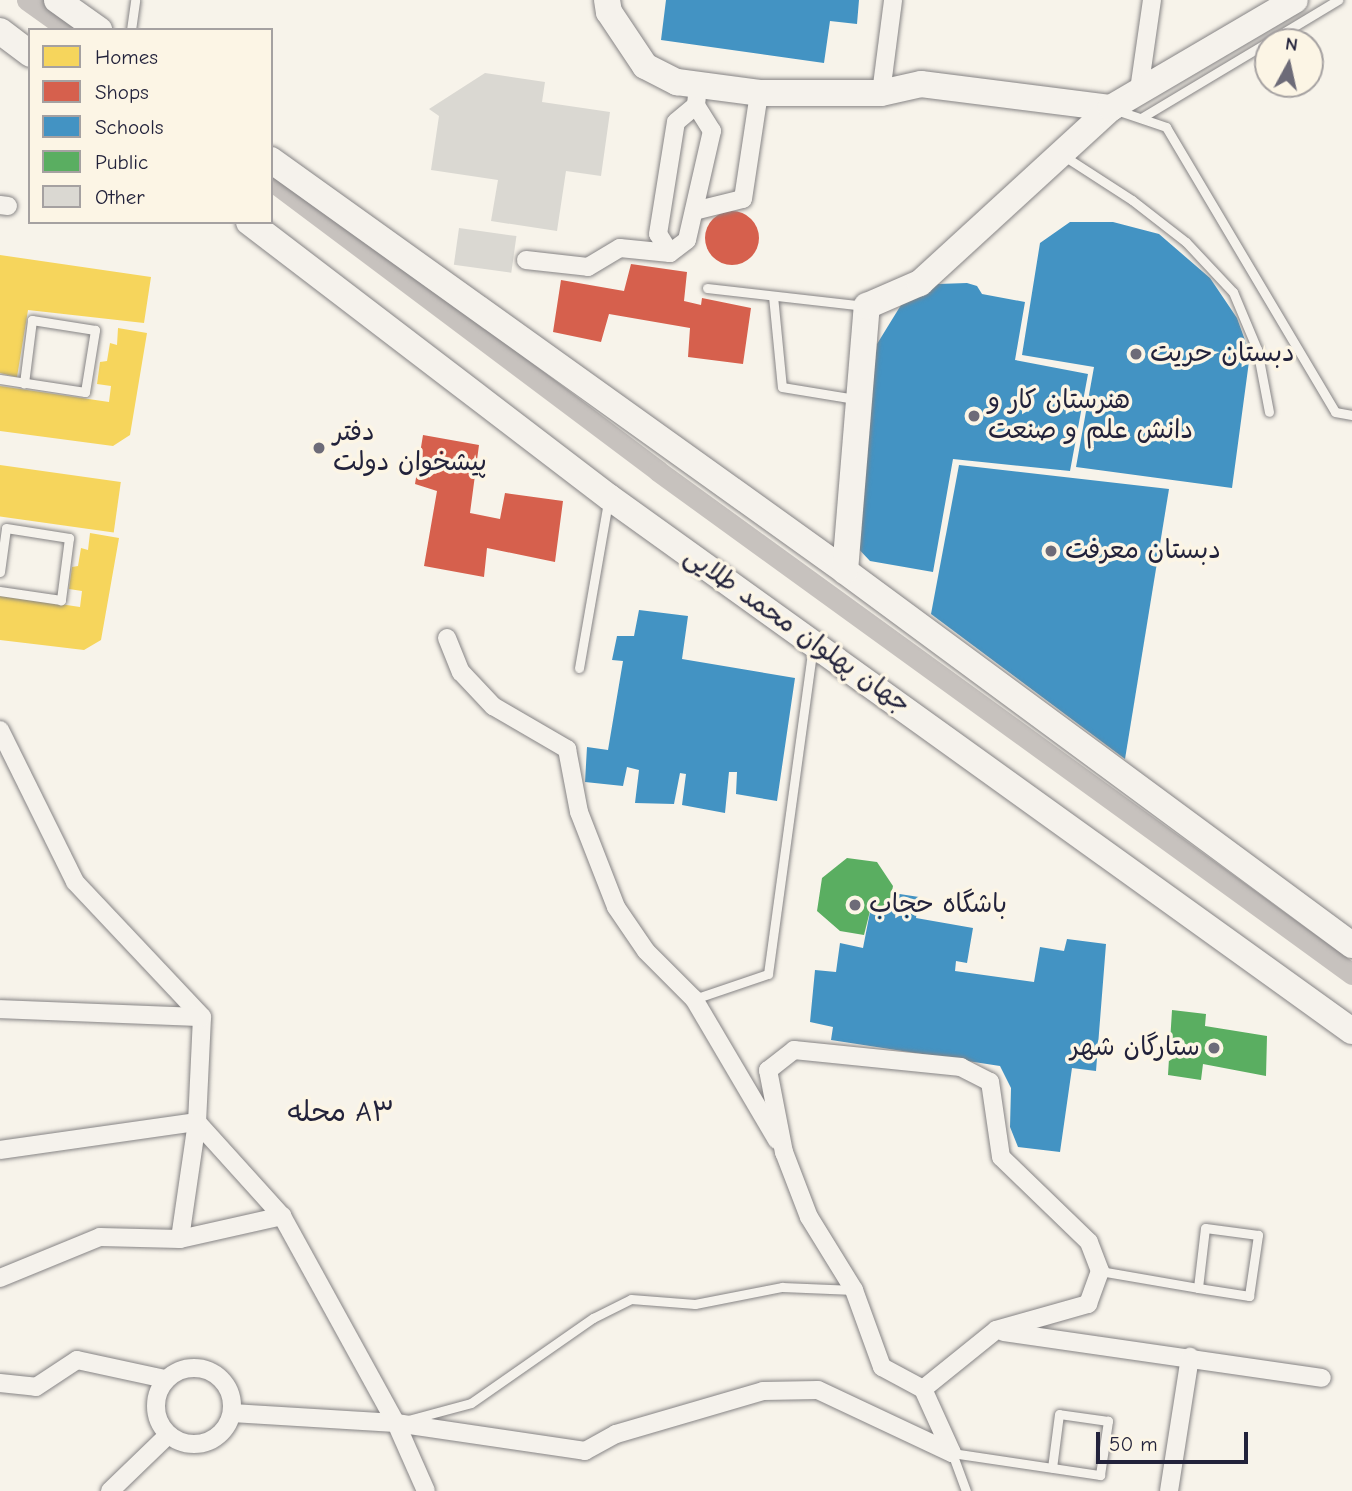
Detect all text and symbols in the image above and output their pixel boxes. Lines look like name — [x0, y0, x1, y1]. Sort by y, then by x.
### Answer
legend — [28, 28, 273, 224]
north arrow — [1254, 28, 1324, 98]
text: N — [1284, 32, 1299, 56]
text: Homes — [95, 45, 158, 69]
text: Shops — [95, 80, 149, 104]
text: Schools — [95, 115, 164, 139]
text: Public — [95, 150, 148, 174]
text: Other — [95, 185, 145, 209]
place label: دبستان حریت — [1150, 338, 1295, 370]
marker: دبستان حریت — [1128, 346, 1144, 362]
place label: هنرستان کار و دانش علم و صنعت — [988, 385, 1193, 446]
marker: هنرستان کار و دانش علم و صنعت — [966, 408, 982, 424]
place label: دفتر پیشخوان دولت — [333, 417, 487, 478]
marker: دفتر پیشخوان دولت — [311, 440, 327, 456]
place label: دبستان معرفت — [1065, 535, 1221, 567]
street label: جهان پهلوان محمد طلایی — [678, 541, 916, 721]
marker: دبستان معرفت — [1043, 543, 1059, 559]
place label: باشگاه حجاب — [869, 889, 1007, 921]
marker: باشگاه حجاب — [847, 897, 863, 913]
place label: ستارگان شهر — [1070, 1032, 1200, 1064]
marker: ستارگان شهر — [1206, 1040, 1222, 1056]
district label: محله A۳ — [287, 1095, 395, 1129]
scale bar — [1100, 1418, 1252, 1462]
text: 50 m — [1109, 1432, 1158, 1456]

